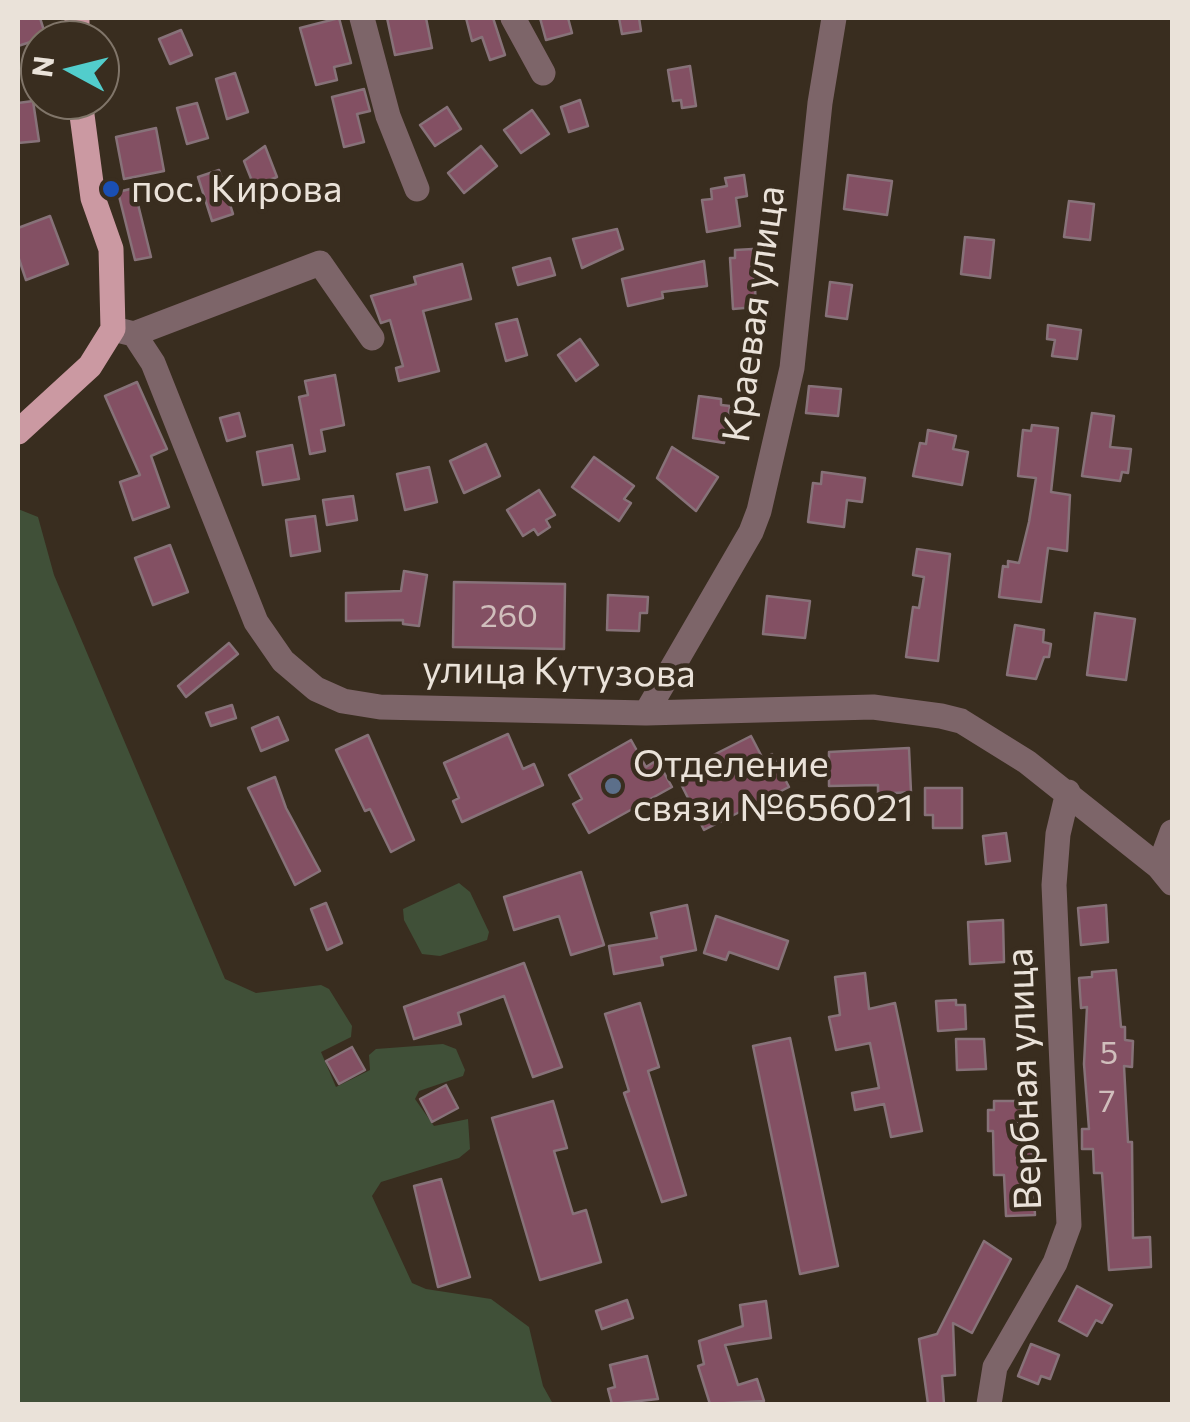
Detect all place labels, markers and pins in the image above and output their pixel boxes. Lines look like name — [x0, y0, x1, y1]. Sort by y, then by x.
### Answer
place label: пос. Кирова — [131, 166, 342, 212]
marker: пос. Кирова — [100, 178, 122, 200]
place label: Отделение связи №656021 — [633, 741, 914, 831]
marker: Отделение связи №656021 — [602, 775, 624, 797]

